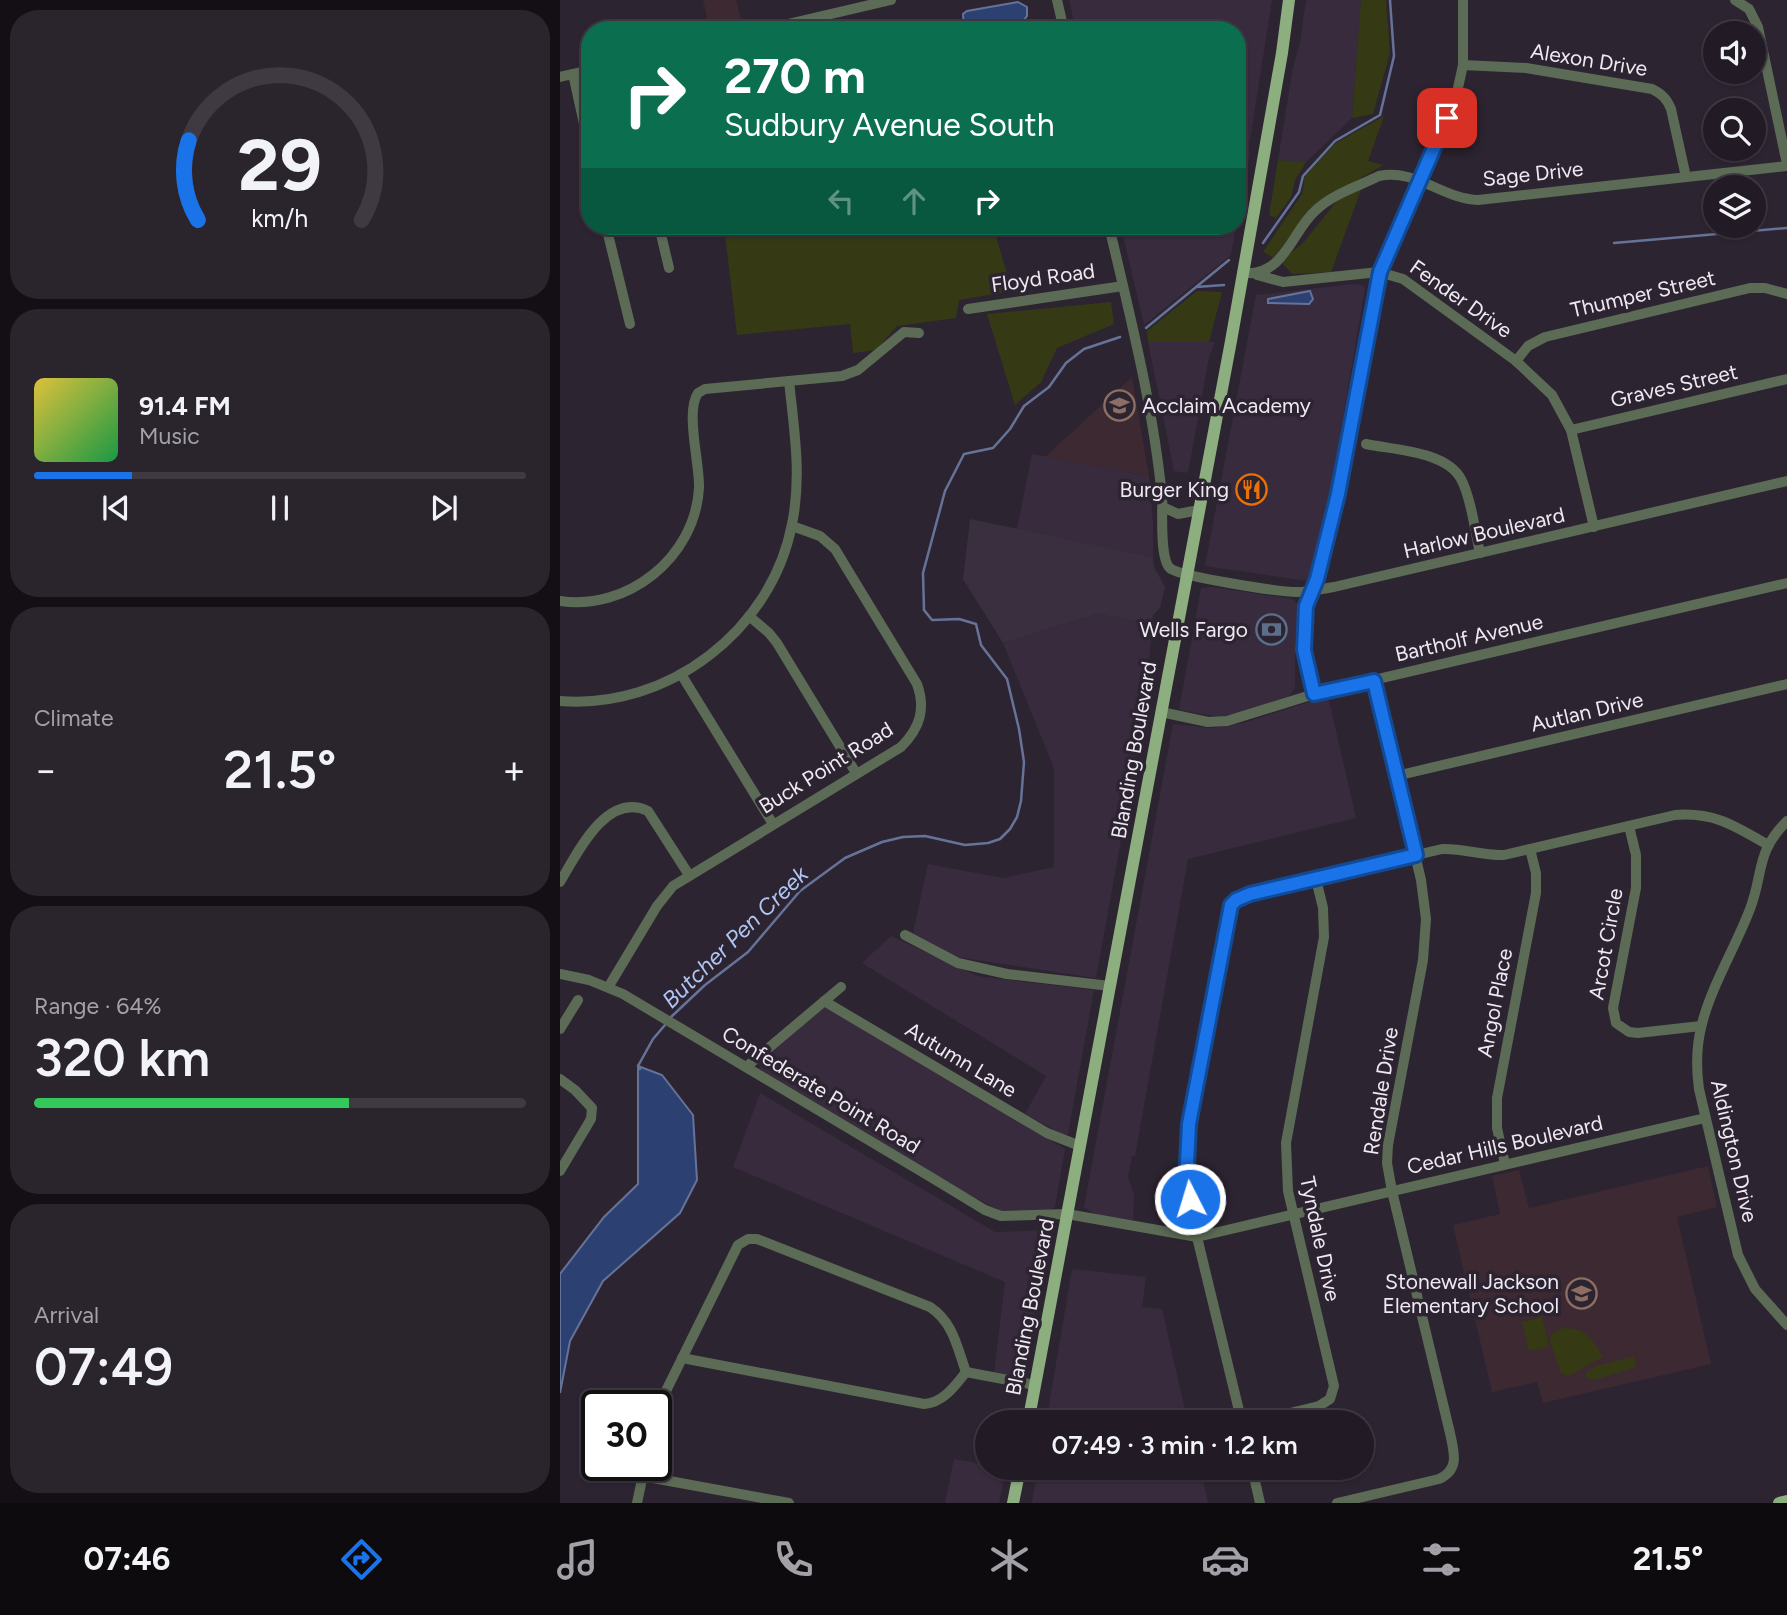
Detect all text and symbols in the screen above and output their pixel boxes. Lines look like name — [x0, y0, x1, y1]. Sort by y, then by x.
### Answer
map controls — [1703, 21, 1766, 238]
button: sound — [1703, 21, 1766, 84]
street label: Alexon Drive — [1529, 38, 1649, 81]
text: 270 m — [724, 46, 866, 105]
icon: right — [609, 49, 700, 140]
pin — [1417, 88, 1477, 148]
button: search — [1703, 98, 1766, 161]
icon: arrive — [1428, 99, 1466, 137]
text: Sudbury Avenue South — [724, 106, 1055, 144]
text: 29 — [238, 122, 322, 209]
street label: Sage Drive — [1481, 156, 1585, 191]
button: layers — [1703, 175, 1766, 238]
icon: left — [822, 182, 860, 220]
icon: ahead — [895, 182, 933, 220]
icon: right — [968, 182, 1006, 220]
text: km/h — [251, 203, 309, 233]
street label: Fender Drive — [1405, 254, 1517, 343]
street label: Floyd Road — [989, 258, 1096, 297]
street label: Thumper Street — [1568, 265, 1718, 322]
street label: Graves Street — [1608, 359, 1740, 412]
school or university icon: Acclaim Academy — [1102, 389, 1136, 423]
text: 91.4 FM — [139, 390, 231, 422]
place label: Acclaim Academy — [1142, 393, 1311, 418]
text: Music — [139, 422, 200, 450]
restaurant icon: Burger King — [1235, 473, 1269, 507]
place label: Burger King — [1120, 477, 1229, 502]
icon: previous — [97, 489, 135, 527]
icon: pause — [261, 489, 299, 527]
icon: next — [425, 489, 463, 527]
street label: Harlow Boulevard — [1401, 502, 1567, 563]
street label: Bartholf Avenue — [1392, 608, 1545, 667]
bank icon: Wells Fargo — [1254, 613, 1288, 647]
place label: Wells Fargo — [1139, 617, 1248, 642]
street label: Blanding Boulevard — [1106, 659, 1161, 841]
street label: Autlan Drive — [1528, 686, 1646, 737]
text: Climate — [34, 704, 113, 732]
street label: Buck Point Road — [754, 716, 897, 819]
text: 21.5° — [223, 739, 337, 801]
text: − — [34, 747, 58, 793]
text: + — [502, 747, 526, 793]
water label: Butcher Pen Creek — [656, 860, 814, 1014]
street label: Arcot Circle — [1583, 886, 1628, 1002]
street label: Angol Place — [1472, 946, 1517, 1060]
text: Range · 64% — [34, 992, 162, 1020]
street label: Autumn Lane — [901, 1017, 1021, 1103]
street label: Confederate Point Road — [718, 1021, 925, 1159]
street label: Rendale Drive — [1358, 1025, 1403, 1157]
text: 320 km — [34, 1027, 210, 1089]
street label: Aldington Drive — [1706, 1077, 1763, 1225]
street label: Cedar Hills Boulevard — [1405, 1110, 1605, 1179]
position arrow — [1153, 1162, 1227, 1236]
street label: Tyndale Drive — [1295, 1174, 1346, 1304]
street label: Blanding Boulevard — [1000, 1216, 1059, 1397]
place label: Stonewall Jackson Elementary School — [1383, 1269, 1559, 1318]
school or university icon: Stonewall Jackson Elementary School — [1565, 1277, 1599, 1311]
text: Arrival — [34, 1301, 99, 1329]
text: 07:49 — [34, 1336, 173, 1398]
speed limit sign: 30 — [581, 1390, 672, 1481]
text: 07:49 · 3 min · 1.2 km — [1051, 1429, 1298, 1461]
icon: directions — [337, 1535, 386, 1584]
icon: music — [553, 1535, 602, 1584]
icon: phone — [769, 1535, 818, 1584]
icon: climate — [985, 1535, 1034, 1584]
icon: car — [1201, 1535, 1250, 1584]
icon: filters — [1417, 1535, 1466, 1584]
text: 07:46 — [83, 1540, 170, 1578]
text: 21.5° — [1633, 1540, 1703, 1578]

